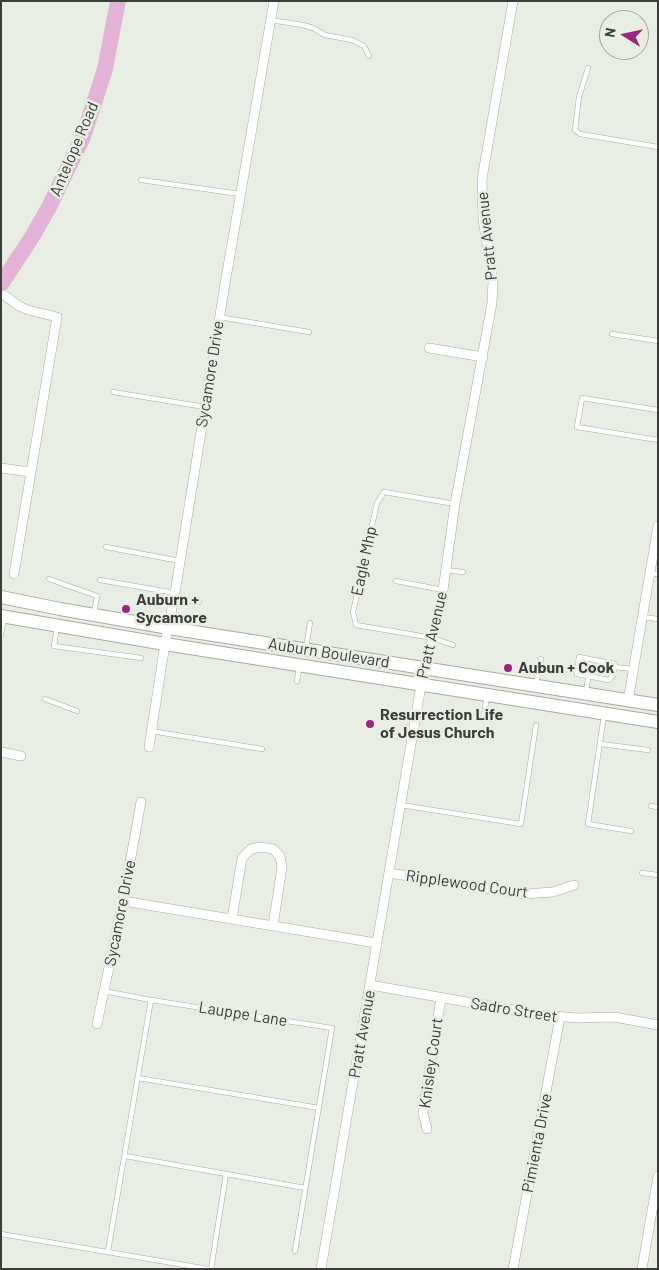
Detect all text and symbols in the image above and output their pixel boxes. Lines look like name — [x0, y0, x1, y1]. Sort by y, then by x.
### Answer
north arrow — [599, 10, 649, 60]
text: N — [601, 26, 619, 39]
street label: Antelope Road — [45, 99, 103, 199]
street label: Pratt Avenue — [473, 191, 501, 281]
street label: Sycamore Drive — [192, 319, 228, 429]
street label: Eagle Mhp — [347, 524, 381, 598]
street label: Pratt Avenue — [413, 589, 451, 681]
place label: Auburn + Sycamore — [136, 590, 207, 628]
marker: Auburn + Sycamore — [120, 603, 132, 615]
street label: Auburn Boulevard — [267, 634, 391, 672]
place label: Aubun + Cook — [518, 658, 614, 678]
marker: Aubun + Cook — [502, 662, 514, 674]
place label: Resurrection Life of Jesus Church — [380, 705, 503, 743]
marker: Resurrection Life of Jesus Church — [364, 718, 376, 730]
street label: Sycamore Drive — [100, 858, 140, 968]
street label: Ripplewood Court — [405, 866, 529, 902]
street label: Pratt Avenue — [345, 988, 379, 1080]
street label: Sadro Street — [469, 994, 559, 1026]
street label: Lauppe Lane — [197, 998, 289, 1030]
street label: Knisley Court — [415, 1016, 447, 1110]
street label: Pimienta Drive — [518, 1092, 556, 1194]

